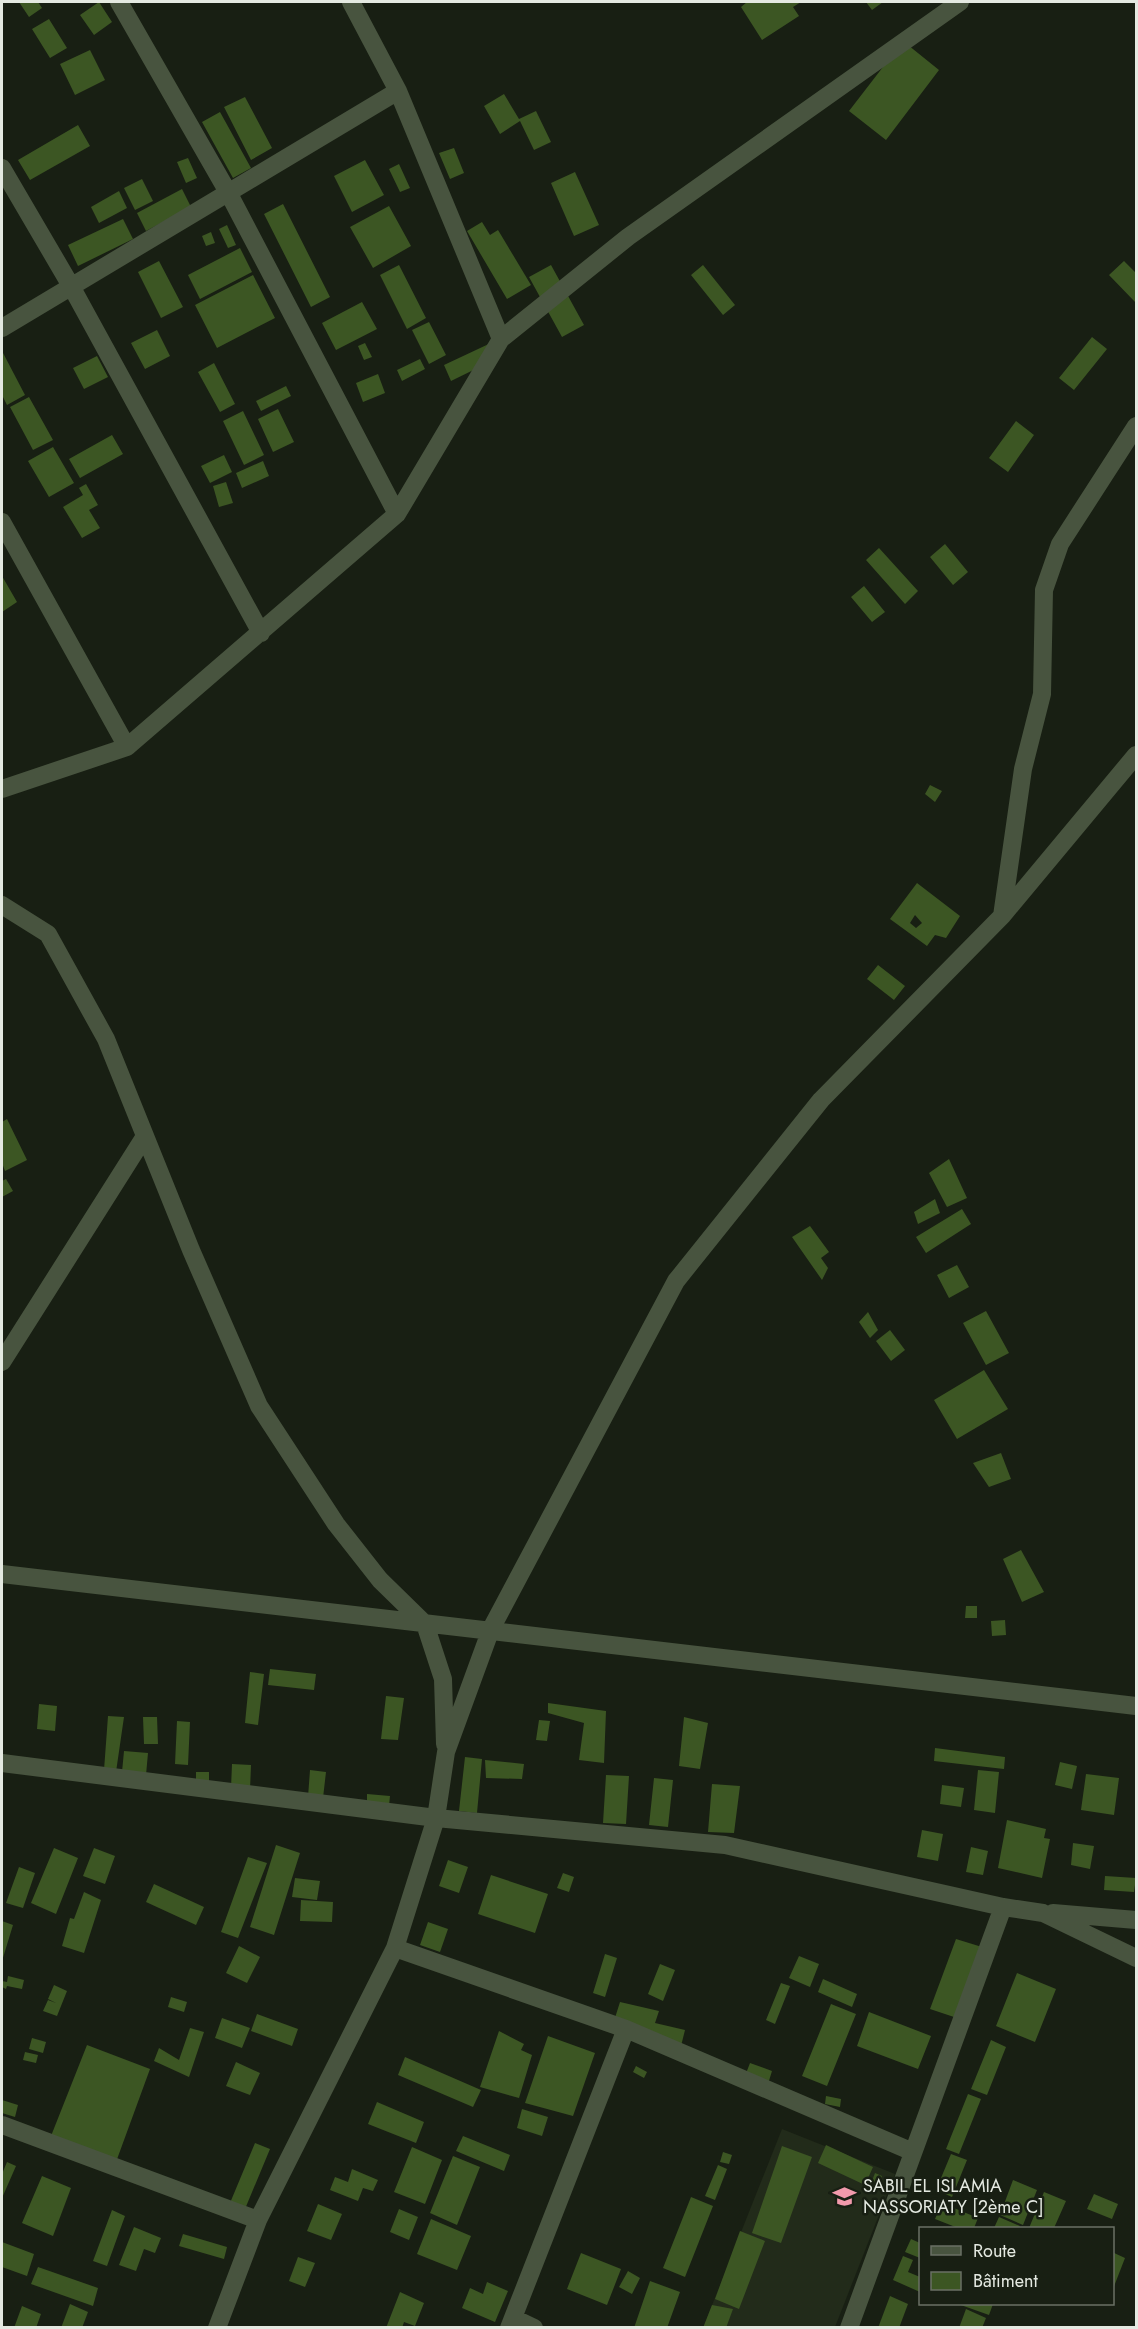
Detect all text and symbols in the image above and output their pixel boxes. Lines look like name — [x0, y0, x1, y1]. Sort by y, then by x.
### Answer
place label: SABIL EL ISLAMIA NASSORIATY [2ème C] — [863, 2173, 1044, 2220]
school or university icon: SABIL EL ISLAMIA NASSORIATY [2ème C] — [832, 2183, 858, 2209]
legend — [919, 2227, 1114, 2305]
text: Route — [973, 2238, 1016, 2264]
text: Bâtiment — [973, 2268, 1039, 2294]

